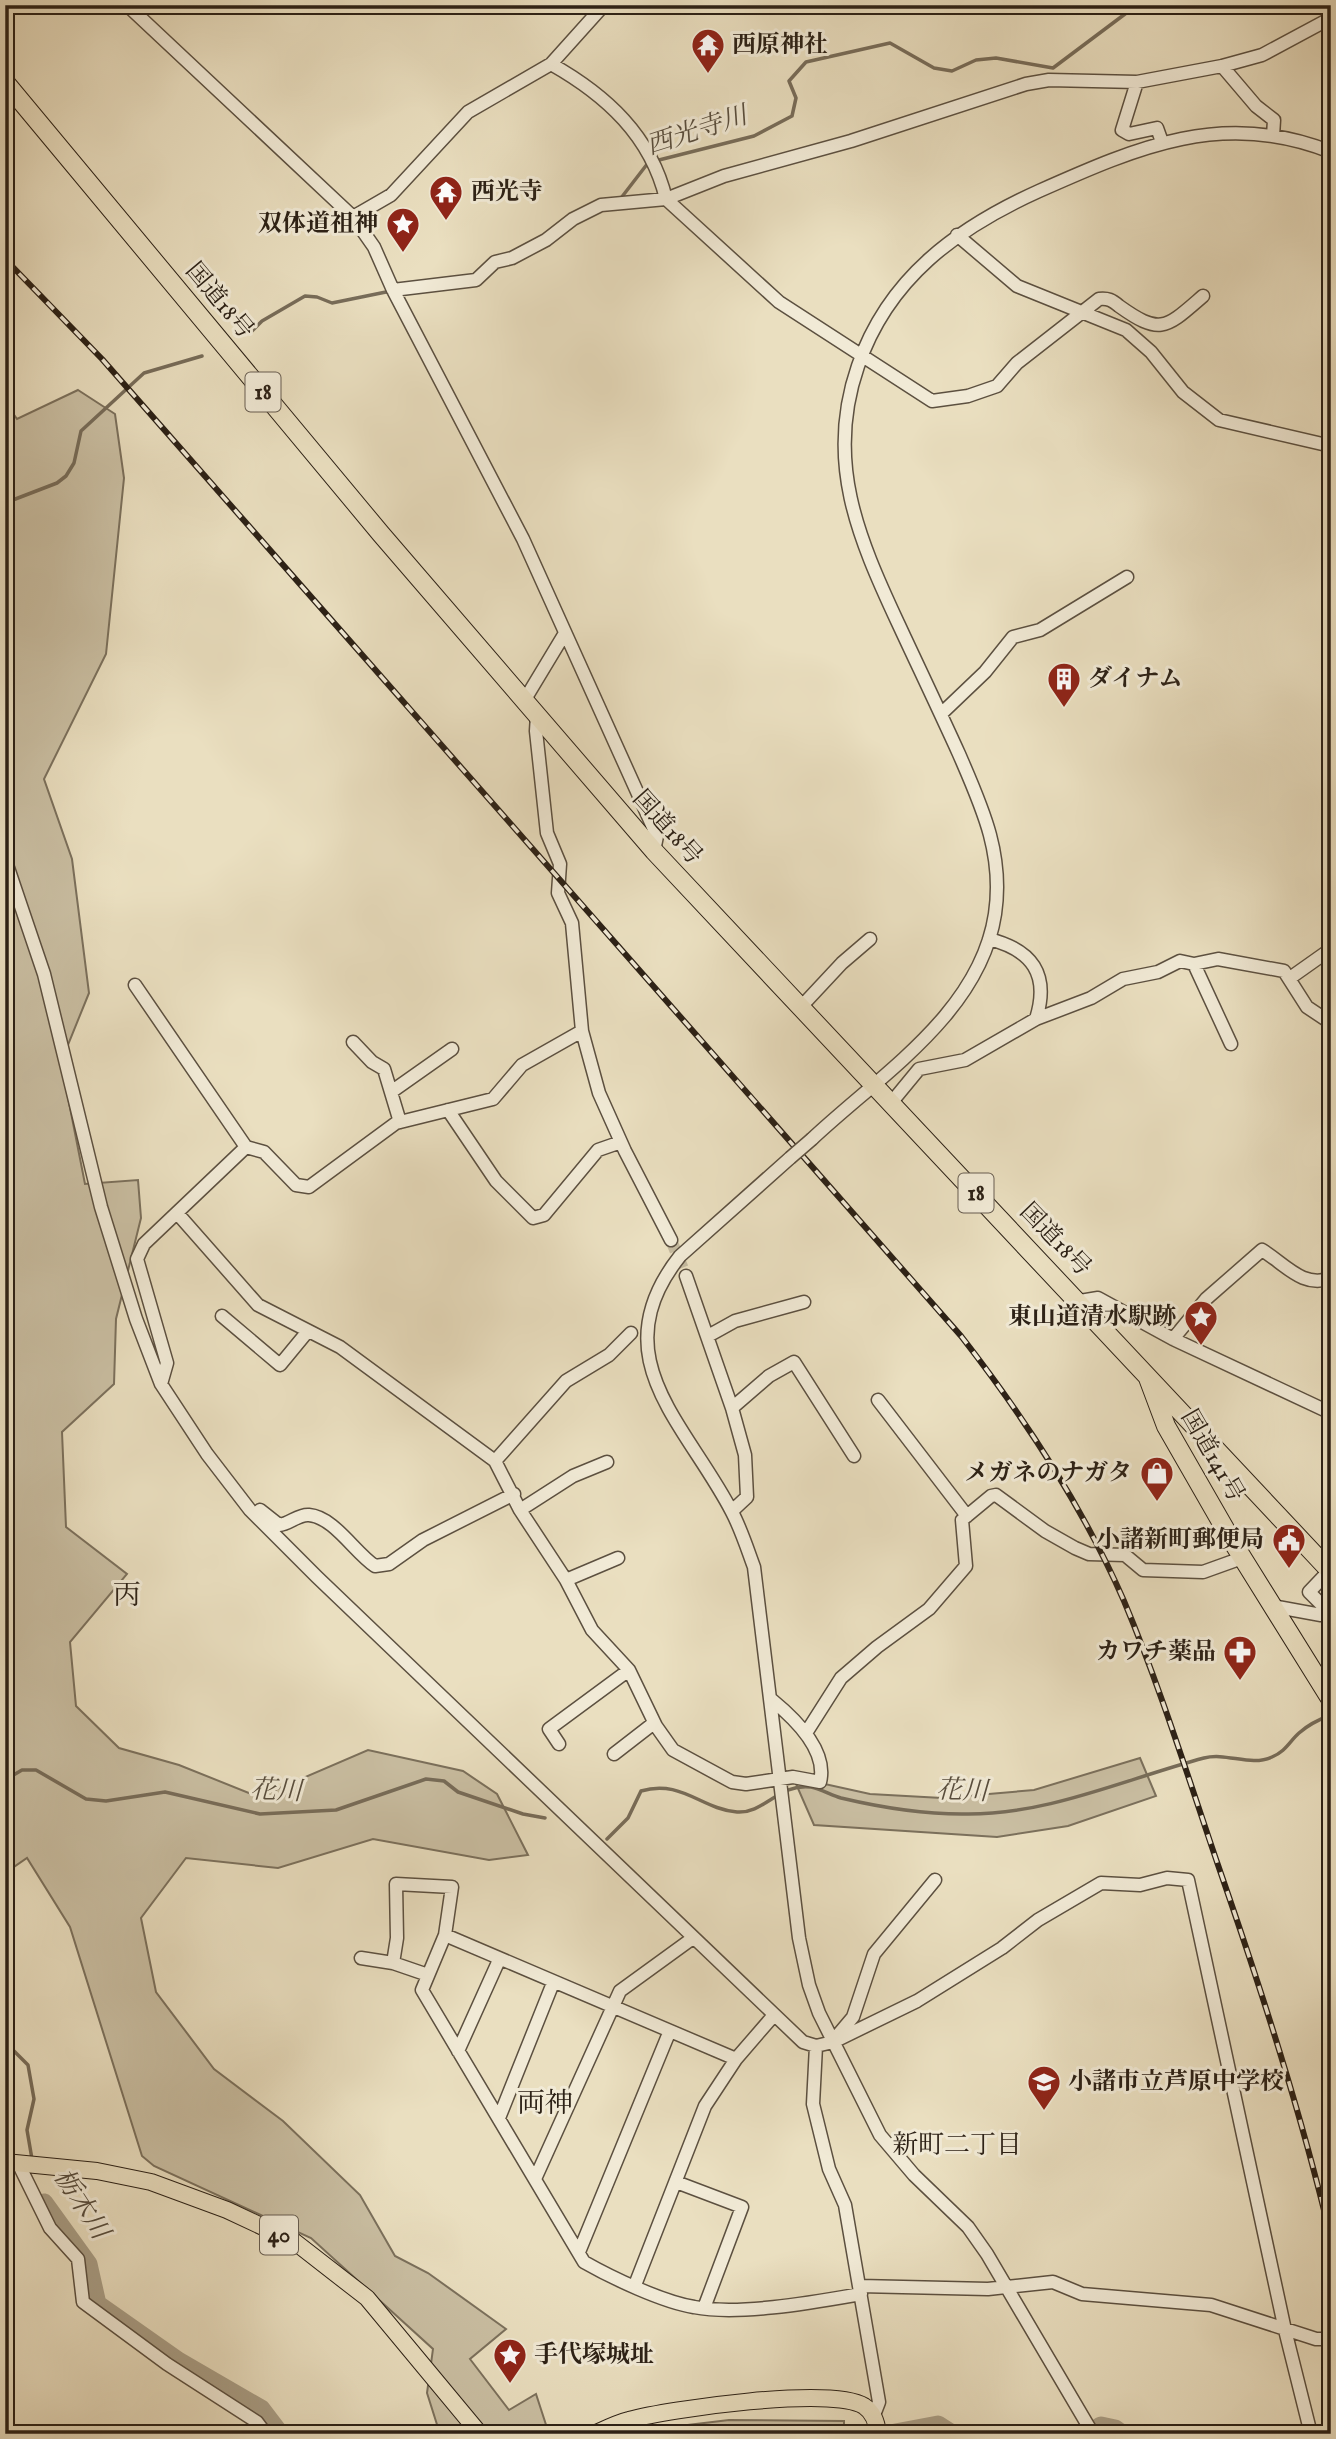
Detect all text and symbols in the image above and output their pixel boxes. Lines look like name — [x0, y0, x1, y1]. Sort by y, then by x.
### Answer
temple icon: 西原神社 — [689, 26, 727, 75]
place label: 西原神社 — [732, 30, 828, 61]
water label: 西光寺川 — [642, 98, 754, 163]
temple icon: 西光寺 — [427, 173, 465, 222]
place label: 西光寺 — [471, 177, 543, 208]
place icon: 双体道祖神 — [384, 205, 422, 254]
place label: 双体道祖神 — [258, 209, 378, 240]
street label: 国道18号 — [178, 256, 260, 346]
road number: 18 — [246, 372, 280, 412]
building icon: ダイナム — [1045, 660, 1083, 709]
place label: ダイナム — [1088, 664, 1182, 695]
street label: 国道18号 — [625, 784, 709, 872]
road number: 18 — [958, 1174, 993, 1212]
street label: 国道18号 — [1012, 1197, 1098, 1283]
place icon: 東山道清水駅跡 — [1182, 1298, 1220, 1347]
place label: 東山道清水駅跡 — [1008, 1302, 1176, 1333]
street label: 国道141号 — [1173, 1404, 1251, 1508]
shop icon: メガネのナガタ — [1138, 1454, 1176, 1503]
place label: メガネのナガタ — [964, 1458, 1132, 1489]
public building icon: 小諸新町郵便局 — [1270, 1521, 1308, 1570]
place label: 小諸新町郵便局 — [1096, 1525, 1264, 1556]
district label: 丙 — [113, 1579, 141, 1614]
pharmacy icon: カワチ薬品 — [1221, 1633, 1259, 1682]
place label: カワチ薬品 — [1096, 1637, 1216, 1668]
water label: 花川 — [249, 1774, 306, 1809]
water label: 花川 — [935, 1774, 992, 1809]
school or university icon: 小諸市立芦原中学校 — [1025, 2063, 1063, 2112]
place label: 小諸市立芦原中学校 — [1068, 2067, 1284, 2098]
district label: 両神 — [517, 2087, 573, 2122]
district label: 新町二丁目 — [892, 2129, 1022, 2162]
water label: 栃木川 — [46, 2162, 118, 2248]
road number: 40 — [260, 2216, 298, 2254]
place icon: 手代塚城址 — [491, 2336, 529, 2385]
place label: 手代塚城址 — [534, 2340, 654, 2371]

